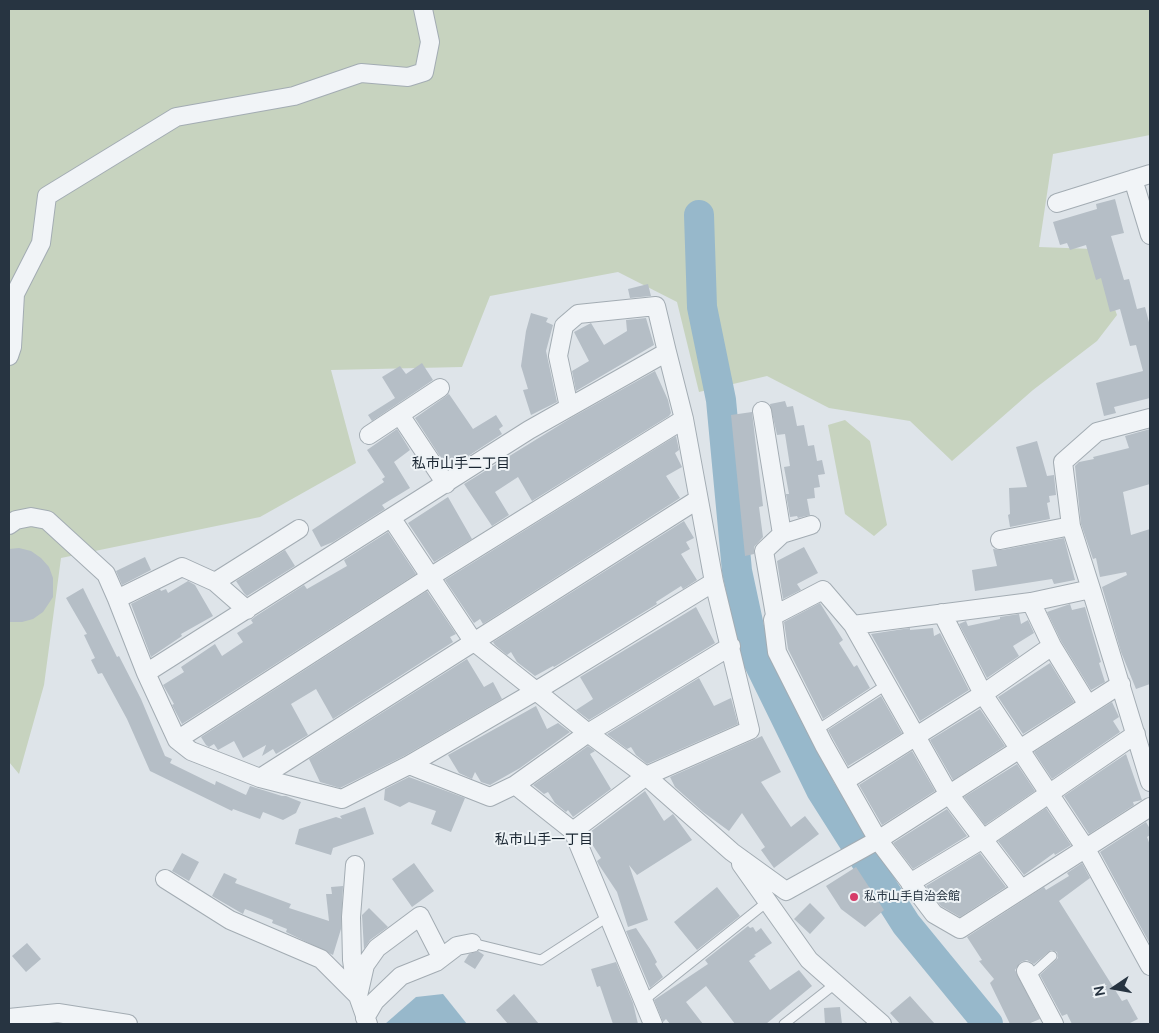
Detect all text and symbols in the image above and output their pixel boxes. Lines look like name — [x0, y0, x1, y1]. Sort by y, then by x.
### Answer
district label: 私市山手二丁目 — [412, 456, 510, 472]
district label: 私市山手一丁目 — [495, 832, 593, 848]
place label: 私市山手自治会館 — [864, 890, 960, 904]
marker: 私市山手自治会館 — [848, 891, 860, 903]
north arrow — [1089, 963, 1139, 1013]
text: N — [1089, 984, 1109, 998]

